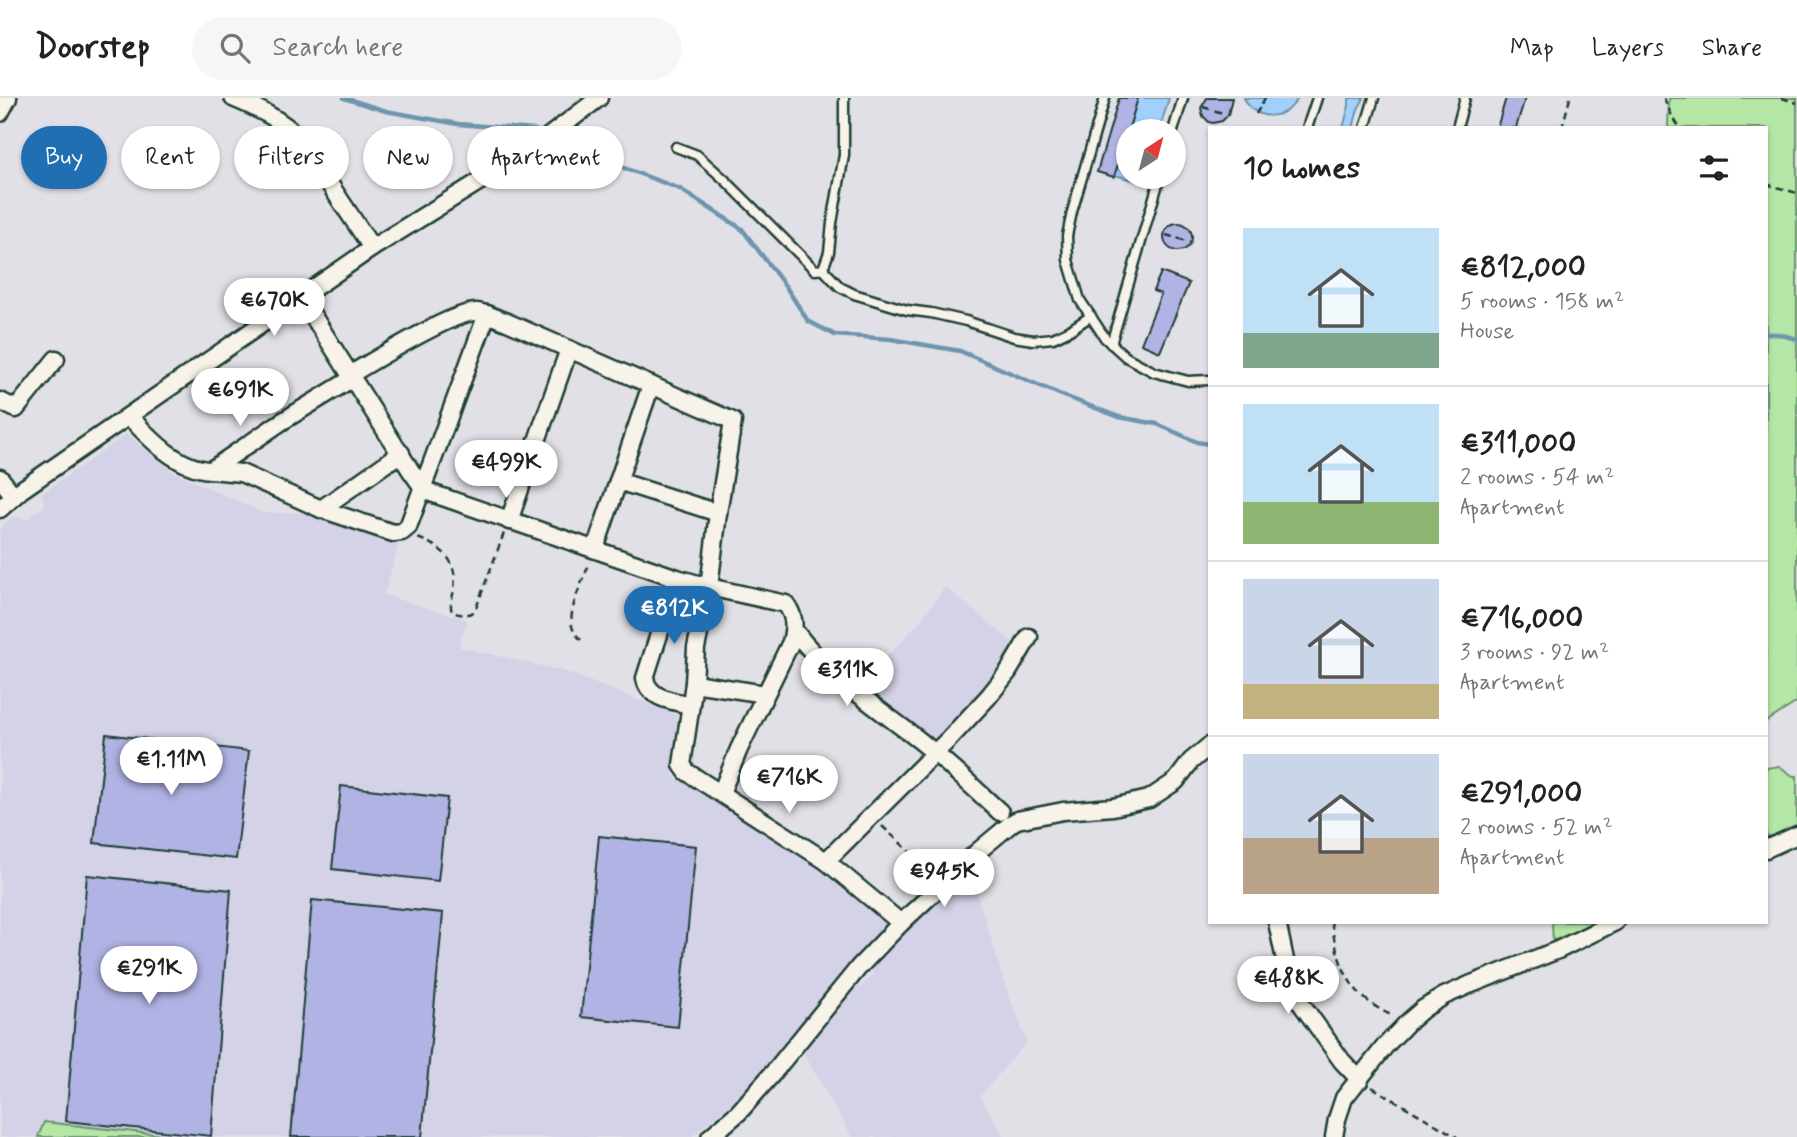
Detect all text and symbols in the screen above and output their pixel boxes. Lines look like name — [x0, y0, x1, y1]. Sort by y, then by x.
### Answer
search box — [192, 17, 682, 80]
text: Doorstep — [35, 26, 150, 70]
icon: search — [216, 29, 254, 67]
text: Search here — [272, 31, 403, 65]
text: Map — [1510, 33, 1554, 64]
text: Layers — [1592, 33, 1664, 64]
text: Share — [1702, 33, 1762, 64]
north arrow — [1116, 119, 1186, 189]
map controls — [1116, 119, 1186, 189]
chip: Buy — [21, 126, 107, 189]
chip: Rent — [121, 126, 220, 189]
chip: Filters — [234, 126, 349, 189]
chip: New — [363, 126, 453, 189]
chip: Apartment — [467, 126, 624, 189]
text: 10 homes — [1243, 149, 1360, 188]
icon: filters — [1695, 149, 1733, 187]
text: €812,000 — [1460, 248, 1586, 287]
icon: home — [1299, 256, 1383, 340]
pin: €670K — [225, 278, 323, 338]
text: €670K — [240, 286, 308, 316]
text: 5 rooms · 158 m² — [1460, 287, 1624, 317]
text: House — [1460, 317, 1514, 347]
pin: €691K — [191, 368, 289, 428]
text: €691K — [207, 376, 273, 406]
text: €311,000 — [1460, 424, 1576, 463]
icon: home — [1299, 432, 1383, 516]
pin: €499K — [457, 440, 555, 500]
text: €499K — [471, 448, 541, 478]
text: 2 rooms · 54 m² — [1460, 463, 1614, 493]
text: Apartment — [1460, 493, 1565, 523]
pin: €812K — [625, 587, 723, 646]
text: €812K — [640, 594, 708, 624]
text: €716,000 — [1460, 599, 1583, 638]
icon: home — [1299, 607, 1383, 691]
text: 3 rooms · 92 m² — [1460, 638, 1609, 668]
pin: €311K — [798, 648, 896, 708]
text: €311K — [817, 656, 877, 686]
text: Apartment — [1460, 668, 1565, 698]
pin: €1.11M — [114, 738, 228, 797]
text: €1.11M — [136, 745, 206, 775]
pin: €716K — [740, 756, 838, 815]
text: €716K — [756, 763, 822, 793]
text: €291,000 — [1460, 774, 1582, 813]
icon: home — [1299, 782, 1383, 866]
text: 2 rooms · 52 m² — [1460, 813, 1613, 843]
text: Apartment — [1460, 843, 1565, 873]
pin: €945K — [895, 850, 993, 909]
text: €945K — [909, 857, 979, 887]
pin: €291K — [100, 946, 198, 1006]
text: €291K — [116, 954, 182, 984]
pin: €488K — [1239, 956, 1337, 1016]
text: €488K — [1253, 964, 1323, 994]

